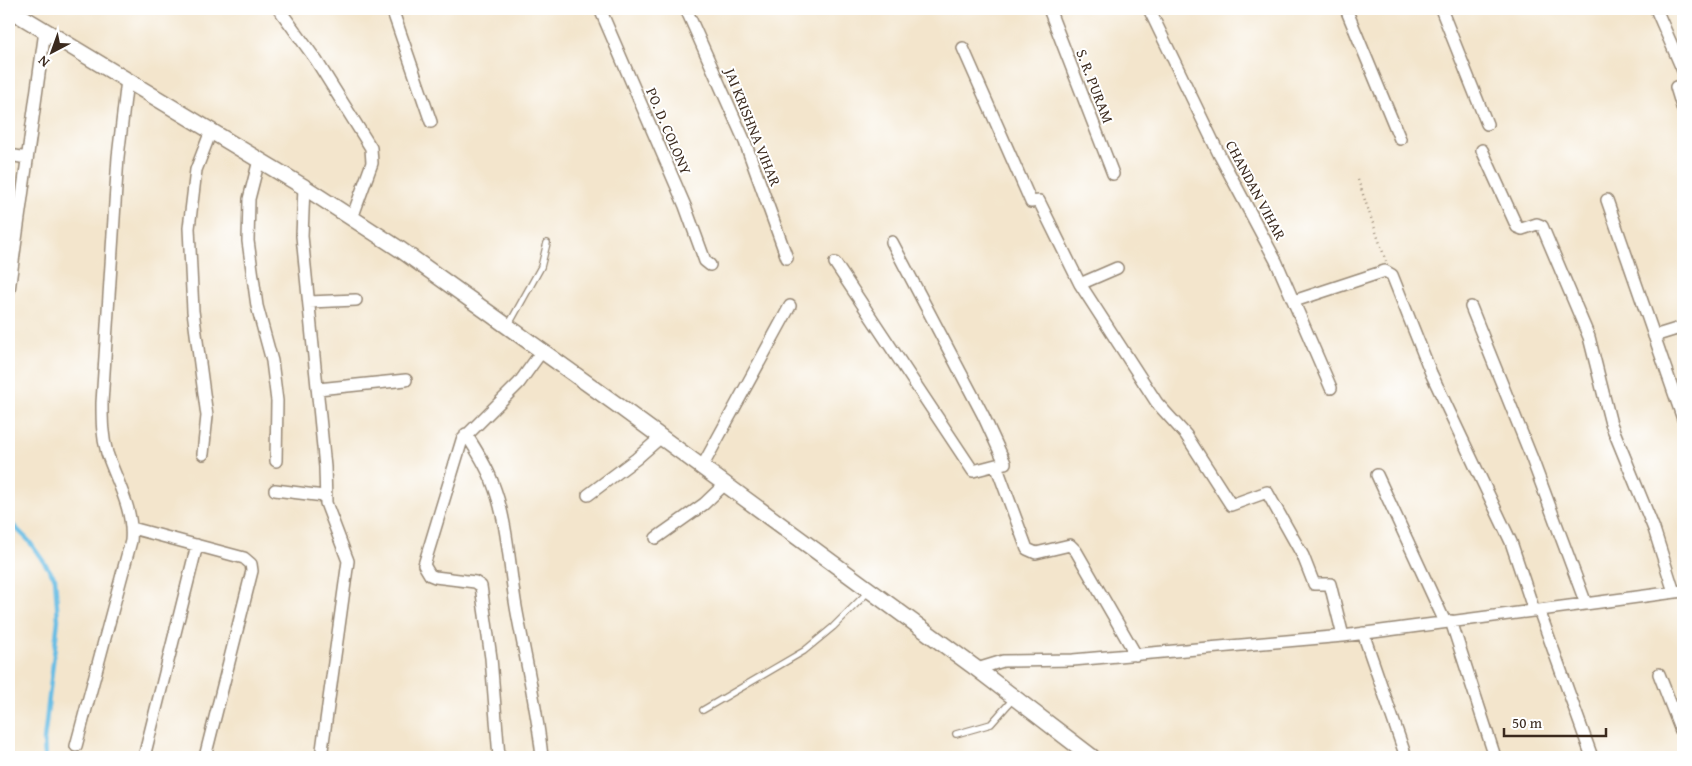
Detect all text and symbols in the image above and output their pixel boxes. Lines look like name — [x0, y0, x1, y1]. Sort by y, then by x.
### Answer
north arrow — [28, 28, 78, 78]
street label: S. R. PURAM — [1071, 46, 1119, 126]
text: N — [33, 51, 54, 72]
street label: JAI KRISHNA VIHAR — [719, 63, 786, 189]
street label: PO. D. COLONY — [641, 84, 697, 178]
street label: CHANDAN VIHAR — [1221, 136, 1291, 244]
scale bar — [1504, 706, 1607, 738]
text: 50 m — [1512, 712, 1543, 733]

